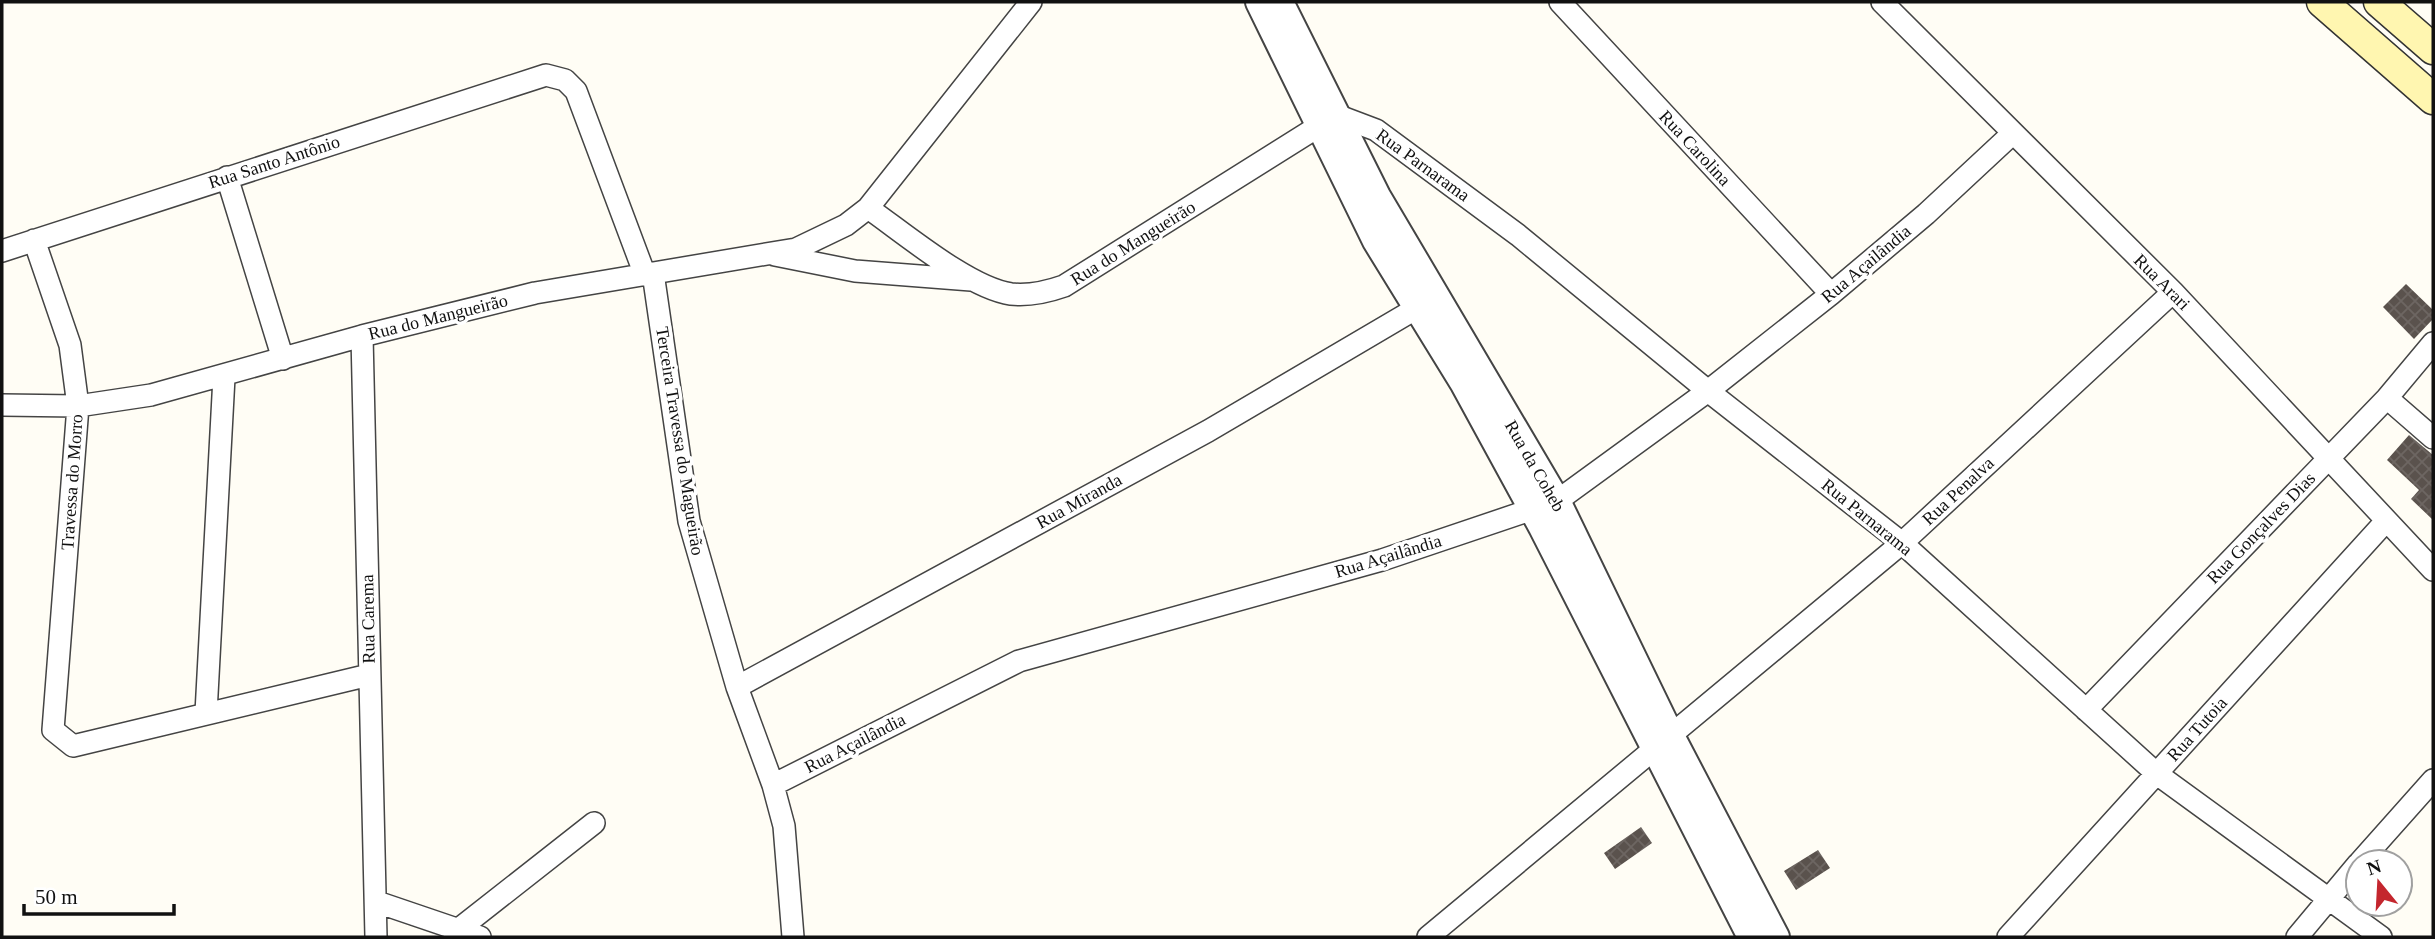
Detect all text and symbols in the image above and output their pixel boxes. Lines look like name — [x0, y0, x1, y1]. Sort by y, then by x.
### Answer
street label: Rua Carolina — [1655, 106, 1735, 190]
street label: Rua Parnarama — [1372, 124, 1474, 206]
street label: Rua Santo Antônio — [206, 131, 342, 193]
street label: Rua do Mangueirão — [1067, 197, 1199, 289]
street label: Rua Açailândia — [1817, 221, 1915, 307]
street label: Rua Arari — [2130, 250, 2194, 314]
street label: Rua do Mangueirão — [366, 290, 510, 344]
street label: Terceira Travessa do Magueirão — [652, 325, 708, 557]
street label: Travessa do Morro — [57, 413, 87, 551]
street label: Rua da Coheb — [1501, 417, 1569, 515]
street label: Rua Penalva — [1918, 453, 1998, 529]
street label: Rua Gonçalves Dias — [2203, 468, 2319, 588]
street label: Rua Miranda — [1033, 469, 1125, 533]
street label: Rua Parnarama — [1818, 474, 1916, 560]
street label: Rua Açailândia — [1332, 530, 1444, 582]
street label: Rua Carema — [357, 574, 379, 664]
street label: Rua Tutoia — [2163, 693, 2231, 765]
street label: Rua Açailândia — [801, 709, 909, 777]
north arrow — [2344, 848, 2414, 918]
text: N — [2364, 855, 2384, 879]
scale bar — [24, 872, 175, 916]
text: 50 m — [35, 885, 78, 909]

